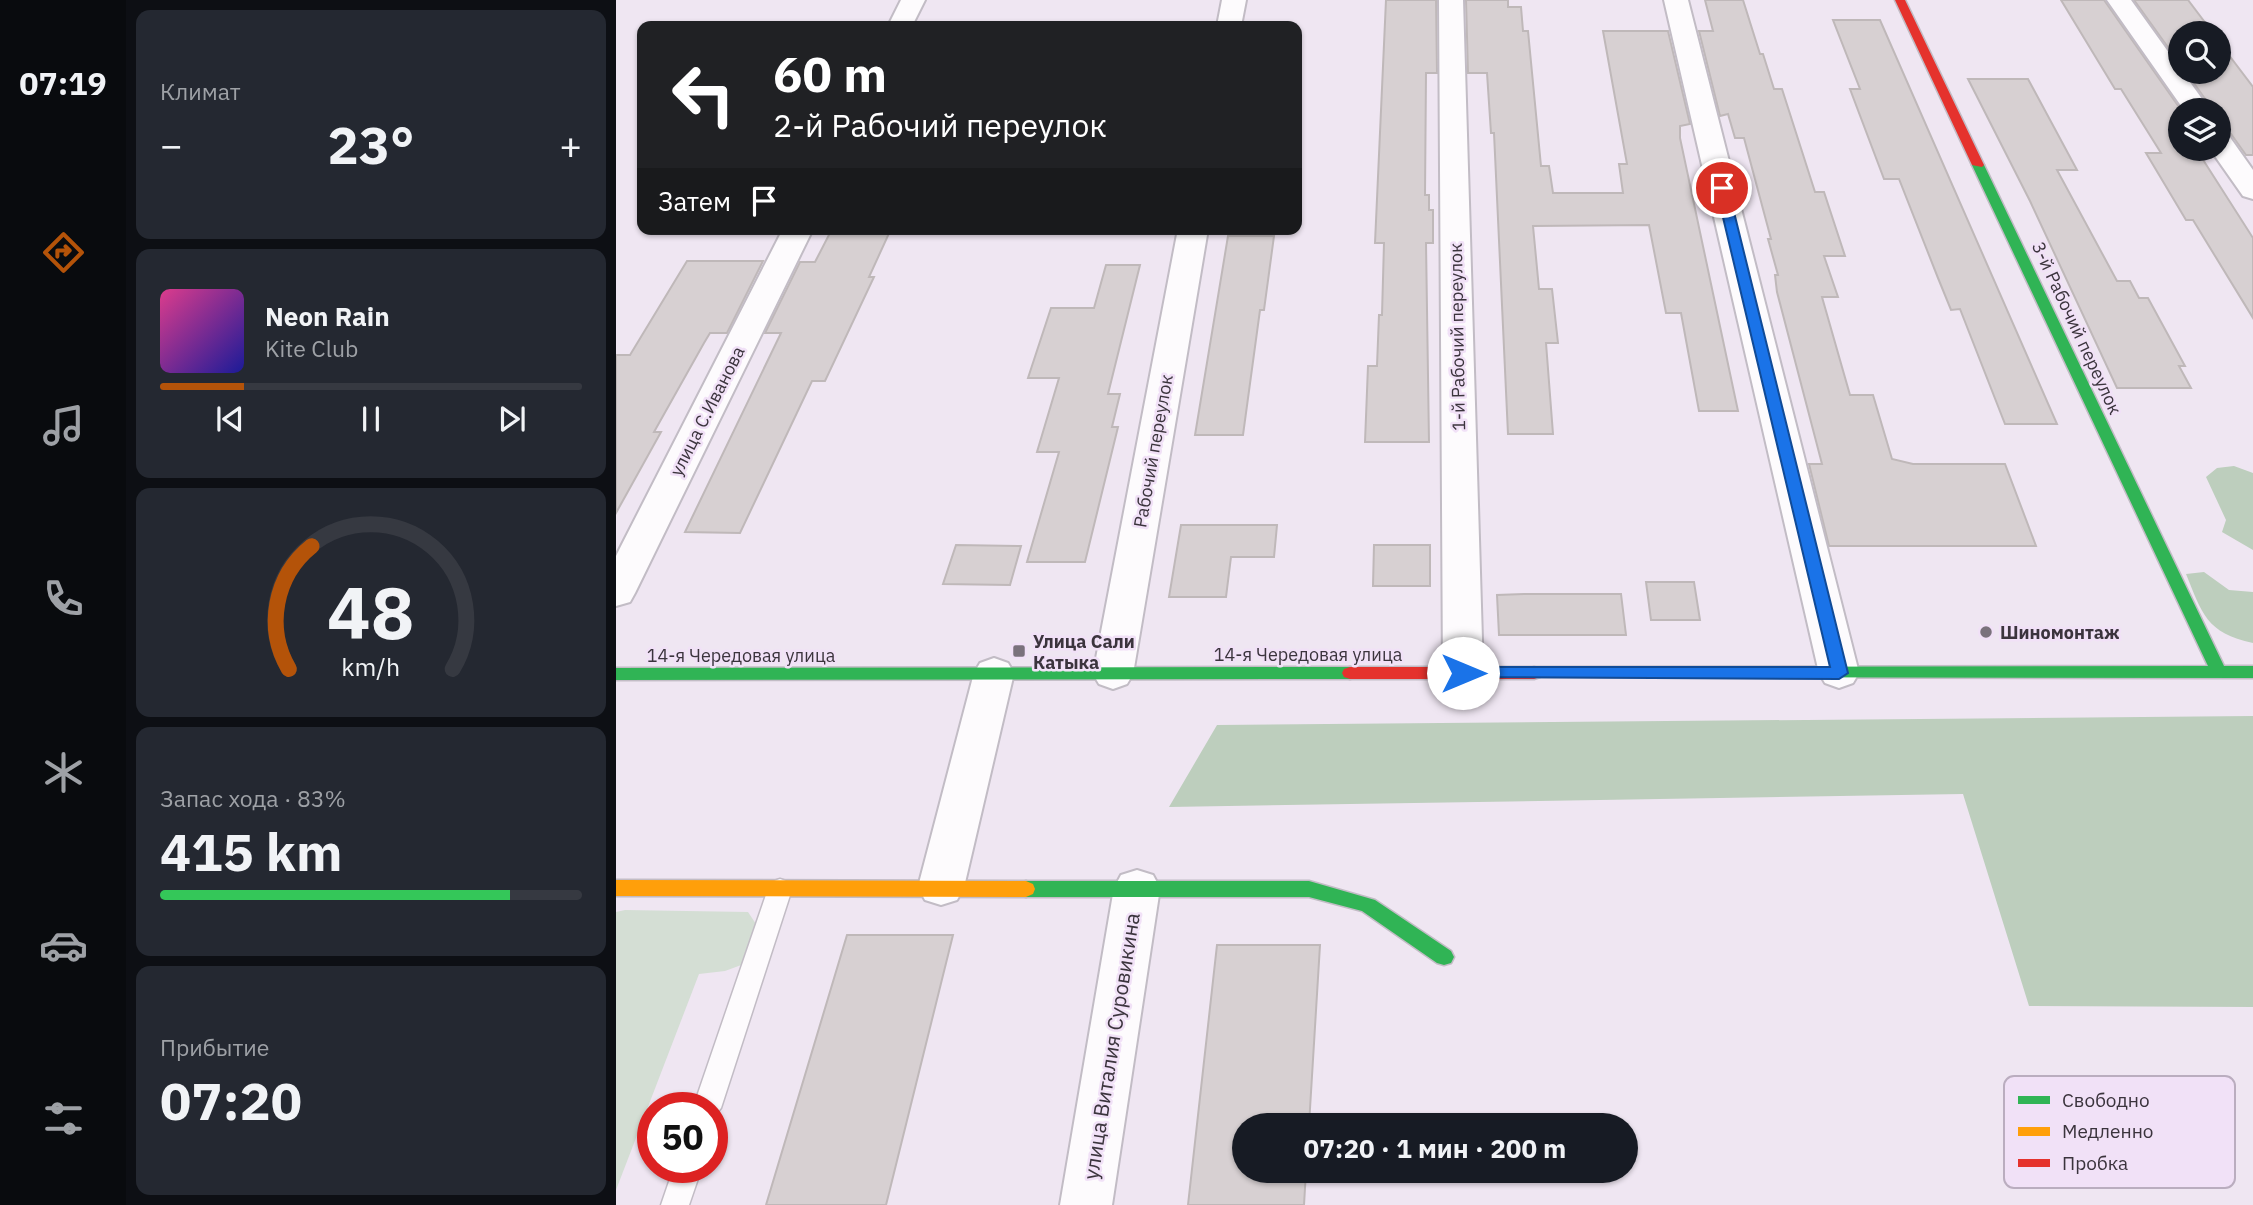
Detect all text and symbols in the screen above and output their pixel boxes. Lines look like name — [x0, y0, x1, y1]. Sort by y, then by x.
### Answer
map controls — [2168, 21, 2231, 161]
button: search — [2168, 21, 2231, 84]
text: 60 m — [773, 42, 887, 105]
icon: left — [658, 49, 749, 140]
text: 07:19 — [19, 62, 107, 104]
text: Климат — [160, 76, 241, 106]
button: layers — [2168, 98, 2231, 161]
text: 2-й Рабочий переулок — [773, 104, 1107, 146]
text: 23° — [328, 111, 414, 178]
text: − — [160, 120, 183, 169]
text: + — [559, 120, 582, 169]
pin — [1692, 158, 1752, 218]
icon: arrive — [1703, 169, 1741, 207]
icon: arrive — [745, 182, 783, 220]
text: Затем — [658, 184, 731, 218]
icon: directions — [39, 228, 88, 277]
street label: 3-й Рабочий переулок — [2027, 238, 2127, 418]
street label: 1-й Рабочий переулок — [1444, 243, 1470, 431]
text: Neon Rain — [265, 299, 390, 333]
text: Kite Club — [265, 333, 358, 363]
street label: улица С.Иванова — [664, 342, 750, 480]
street label: Рабочий переулок — [1128, 373, 1178, 529]
icon: previous — [211, 400, 249, 438]
icon: pause — [352, 400, 390, 438]
icon: next — [493, 400, 531, 438]
icon: music — [39, 401, 88, 450]
text: 48 — [327, 564, 415, 659]
icon: phone — [39, 574, 88, 623]
place label: Шиномонтаж — [2000, 621, 2120, 644]
marker: Шиномонтаж — [1978, 624, 1994, 640]
place label: Улица Сали Катыка — [1033, 630, 1135, 674]
position arrow — [1426, 636, 1500, 710]
marker: Улица Сали Катыка — [1011, 643, 1027, 659]
street label: 14-я Чередовая улица — [1214, 643, 1403, 666]
street label: 14-я Чередовая улица — [647, 644, 836, 667]
text: km/h — [342, 649, 400, 682]
icon: climate — [39, 748, 88, 797]
text: Запас хода · 83% — [160, 783, 346, 813]
text: 415 km — [160, 818, 342, 885]
street label: улица Виталия Суровикина — [1076, 911, 1146, 1181]
icon: car — [39, 921, 88, 970]
text: Прибытие — [160, 1032, 269, 1062]
text: 07:20 — [160, 1067, 302, 1134]
legend — [2004, 1076, 2235, 1188]
text: Свободно — [2062, 1088, 2150, 1112]
speed limit sign: 50 — [637, 1092, 728, 1183]
icon: filters — [39, 1094, 88, 1143]
text: Медленно — [2062, 1119, 2153, 1143]
text: 07:20 · 1 мин · 200 m — [1304, 1131, 1566, 1165]
text: Пробка — [2062, 1151, 2128, 1175]

